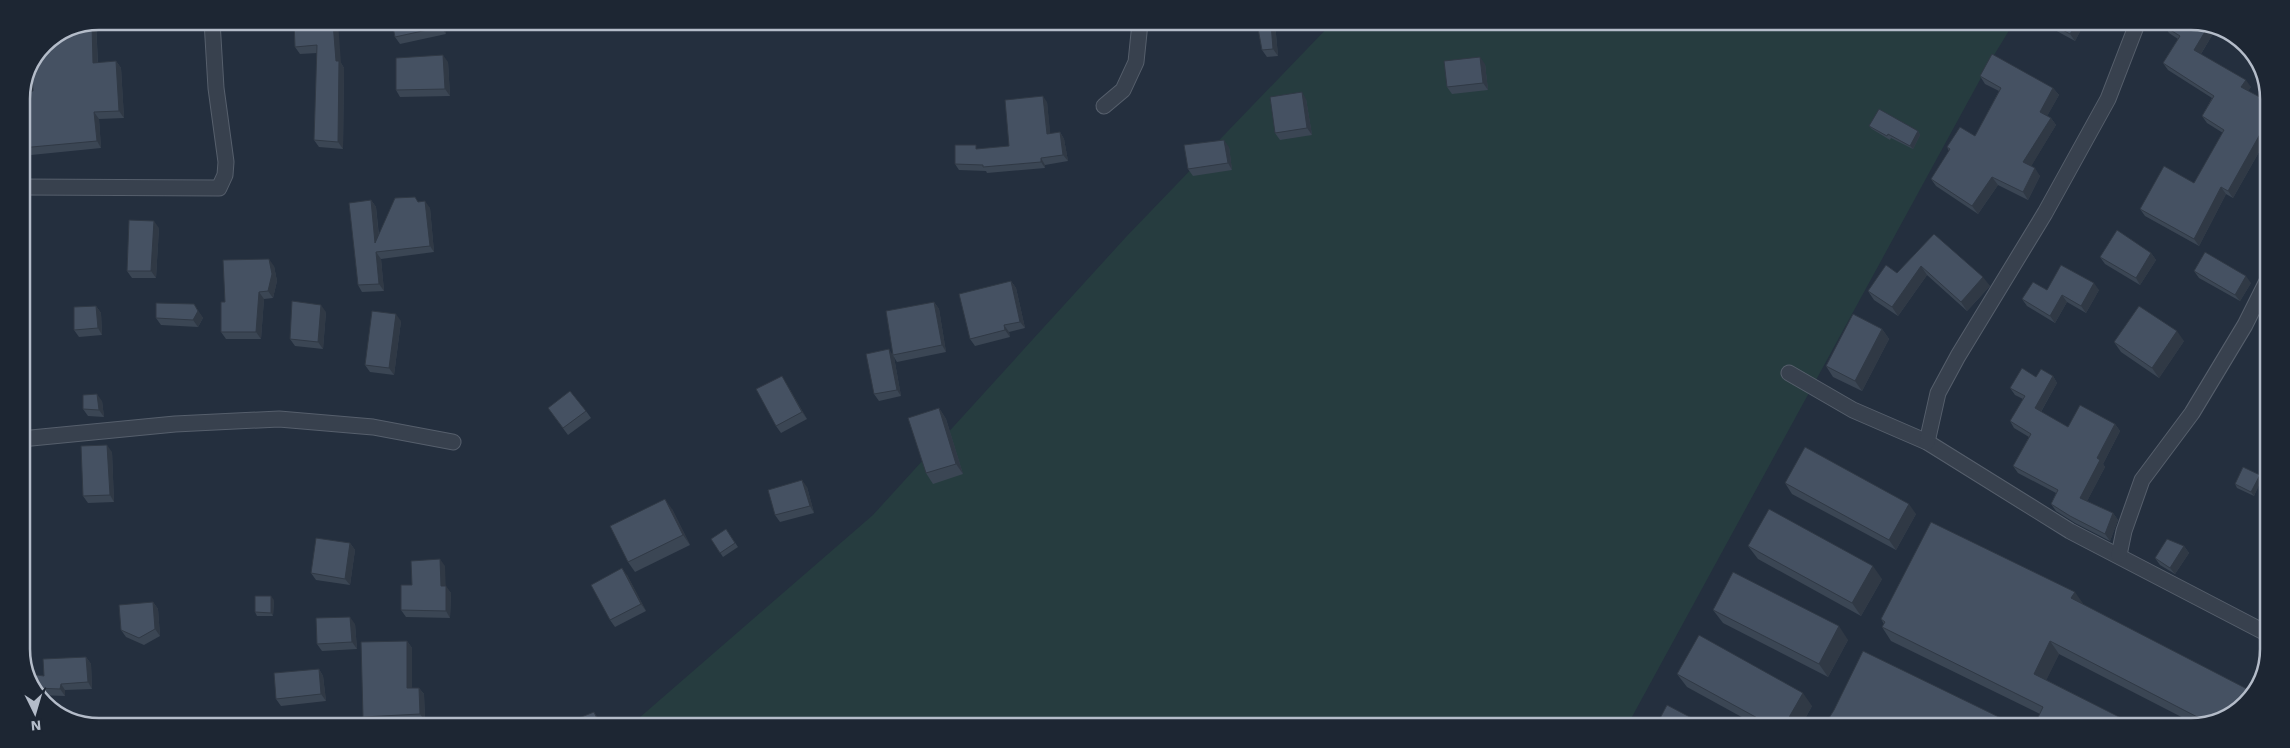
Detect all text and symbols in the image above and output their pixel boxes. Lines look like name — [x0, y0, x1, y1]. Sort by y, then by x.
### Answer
north arrow — [10, 688, 60, 738]
text: N — [30, 718, 42, 734]

